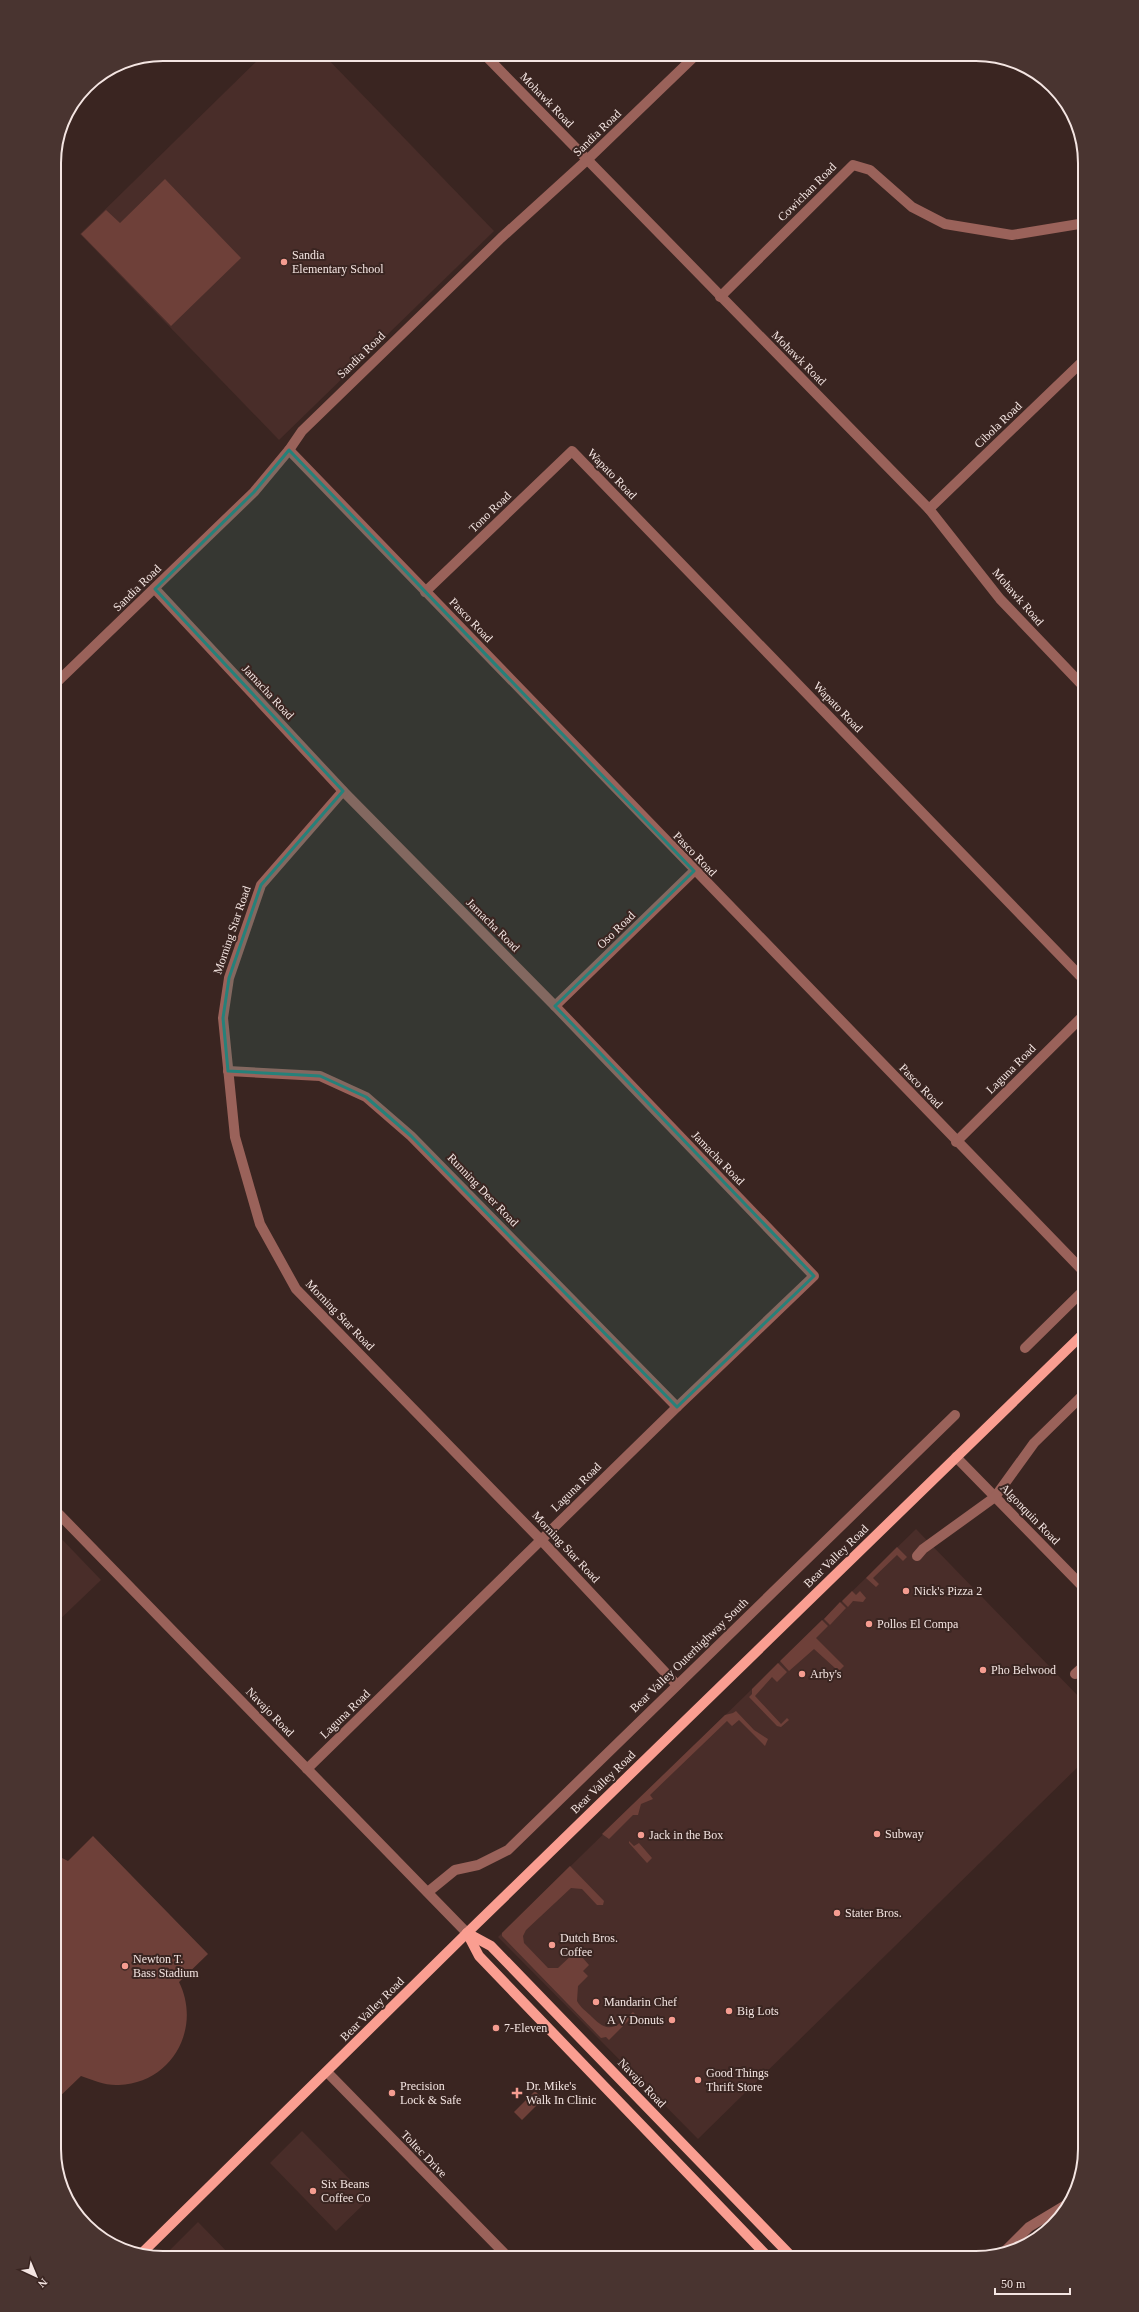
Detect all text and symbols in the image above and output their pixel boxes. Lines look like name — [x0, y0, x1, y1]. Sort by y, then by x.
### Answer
street label: Mohawk Road — [517, 70, 577, 130]
street label: Sandia Road — [570, 107, 624, 159]
street label: Cowichan Road — [775, 160, 839, 224]
place label: Sandia Elementary School — [292, 248, 384, 276]
marker: Sandia Elementary School — [279, 257, 289, 267]
street label: Mohawk Road — [769, 328, 829, 388]
street label: Sandia Road — [334, 329, 388, 381]
street label: Cibola Road — [971, 399, 1025, 451]
street label: Wapato Road — [584, 446, 640, 502]
street label: Tono Road — [466, 489, 514, 535]
street label: Sandia Road — [110, 562, 164, 614]
street label: Mohawk Road — [989, 566, 1047, 628]
street label: Pasco Road — [446, 595, 496, 645]
street label: Jamacha Road — [239, 662, 297, 722]
street label: Wapato Road — [810, 679, 866, 735]
street label: Pasco Road — [670, 829, 720, 879]
street label: Morning Star Road — [210, 884, 254, 976]
street label: Jamacha Road — [463, 895, 523, 955]
street label: Oso Road — [594, 908, 638, 952]
street label: Laguna Road — [983, 1041, 1039, 1097]
street label: Pasco Road — [896, 1061, 946, 1111]
street label: Jamacha Road — [689, 1128, 747, 1188]
street label: Running Deer Road — [445, 1151, 521, 1229]
street label: Morning Star Road — [303, 1277, 377, 1353]
street label: Laguna Road — [548, 1460, 604, 1514]
street label: Algonquin Road — [997, 1480, 1063, 1548]
street label: Morning Star Road — [529, 1508, 603, 1586]
street label: Bear Valley Road — [801, 1522, 871, 1590]
place label: Nick's Pizza 2 — [914, 1584, 982, 1598]
marker: Nick's Pizza 2 — [901, 1586, 911, 1596]
street label: Bear Valley Outerhighway South — [627, 1595, 751, 1715]
place label: Pollos El Compa — [877, 1617, 959, 1631]
marker: Pollos El Compa — [864, 1619, 874, 1629]
place label: Pho Belwood — [991, 1663, 1056, 1677]
marker: Pho Belwood — [978, 1665, 988, 1675]
place label: Arby's — [810, 1667, 842, 1681]
marker: Arby's — [797, 1669, 807, 1679]
street label: Navajo Road — [243, 1684, 297, 1740]
street label: Laguna Road — [317, 1687, 373, 1741]
street label: Bear Valley Road — [568, 1748, 638, 1816]
place label: Subway — [885, 1827, 924, 1841]
place label: Jack in the Box — [649, 1828, 723, 1842]
marker: Subway — [872, 1829, 882, 1839]
marker: Jack in the Box — [636, 1830, 646, 1840]
place label: Stater Bros. — [845, 1906, 902, 1920]
marker: Stater Bros. — [832, 1908, 842, 1918]
place label: Dutch Bros. Coffee — [560, 1931, 618, 1959]
marker: Dutch Bros. Coffee — [547, 1940, 557, 1950]
place label: Newton T. Bass Stadium — [133, 1952, 199, 1980]
marker: Newton T. Bass Stadium — [120, 1961, 130, 1971]
street label: Bear Valley Road — [337, 1974, 407, 2044]
place label: Mandarin Chef — [604, 1995, 677, 2009]
marker: Mandarin Chef — [591, 1997, 601, 2007]
place label: Big Lots — [737, 2004, 779, 2018]
marker: Big Lots — [724, 2006, 734, 2016]
place label: A V Donuts — [607, 2013, 664, 2027]
marker: A V Donuts — [667, 2015, 677, 2025]
place label: 7-Eleven — [504, 2021, 547, 2035]
marker: 7-Eleven — [491, 2023, 501, 2033]
street label: Navajo Road — [615, 2055, 669, 2111]
place label: Good Things Thrift Store — [706, 2066, 769, 2094]
marker: Good Things Thrift Store — [693, 2075, 703, 2085]
place label: Precision Lock & Safe — [400, 2079, 461, 2107]
place label: Dr. Mike's Walk In Clinic — [526, 2079, 596, 2107]
marker: Dr. Mike's Walk In Clinic — [511, 2087, 523, 2099]
marker: Precision Lock & Safe — [387, 2088, 397, 2098]
street label: Toltec Drive — [398, 2128, 450, 2180]
place label: Six Beans Coffee Co — [321, 2177, 370, 2205]
marker: Six Beans Coffee Co — [308, 2186, 318, 2196]
north arrow — [16, 2256, 56, 2296]
scale bar — [995, 2270, 1070, 2296]
text: N — [36, 2276, 50, 2290]
text: 50 m — [1001, 2277, 1026, 2291]

